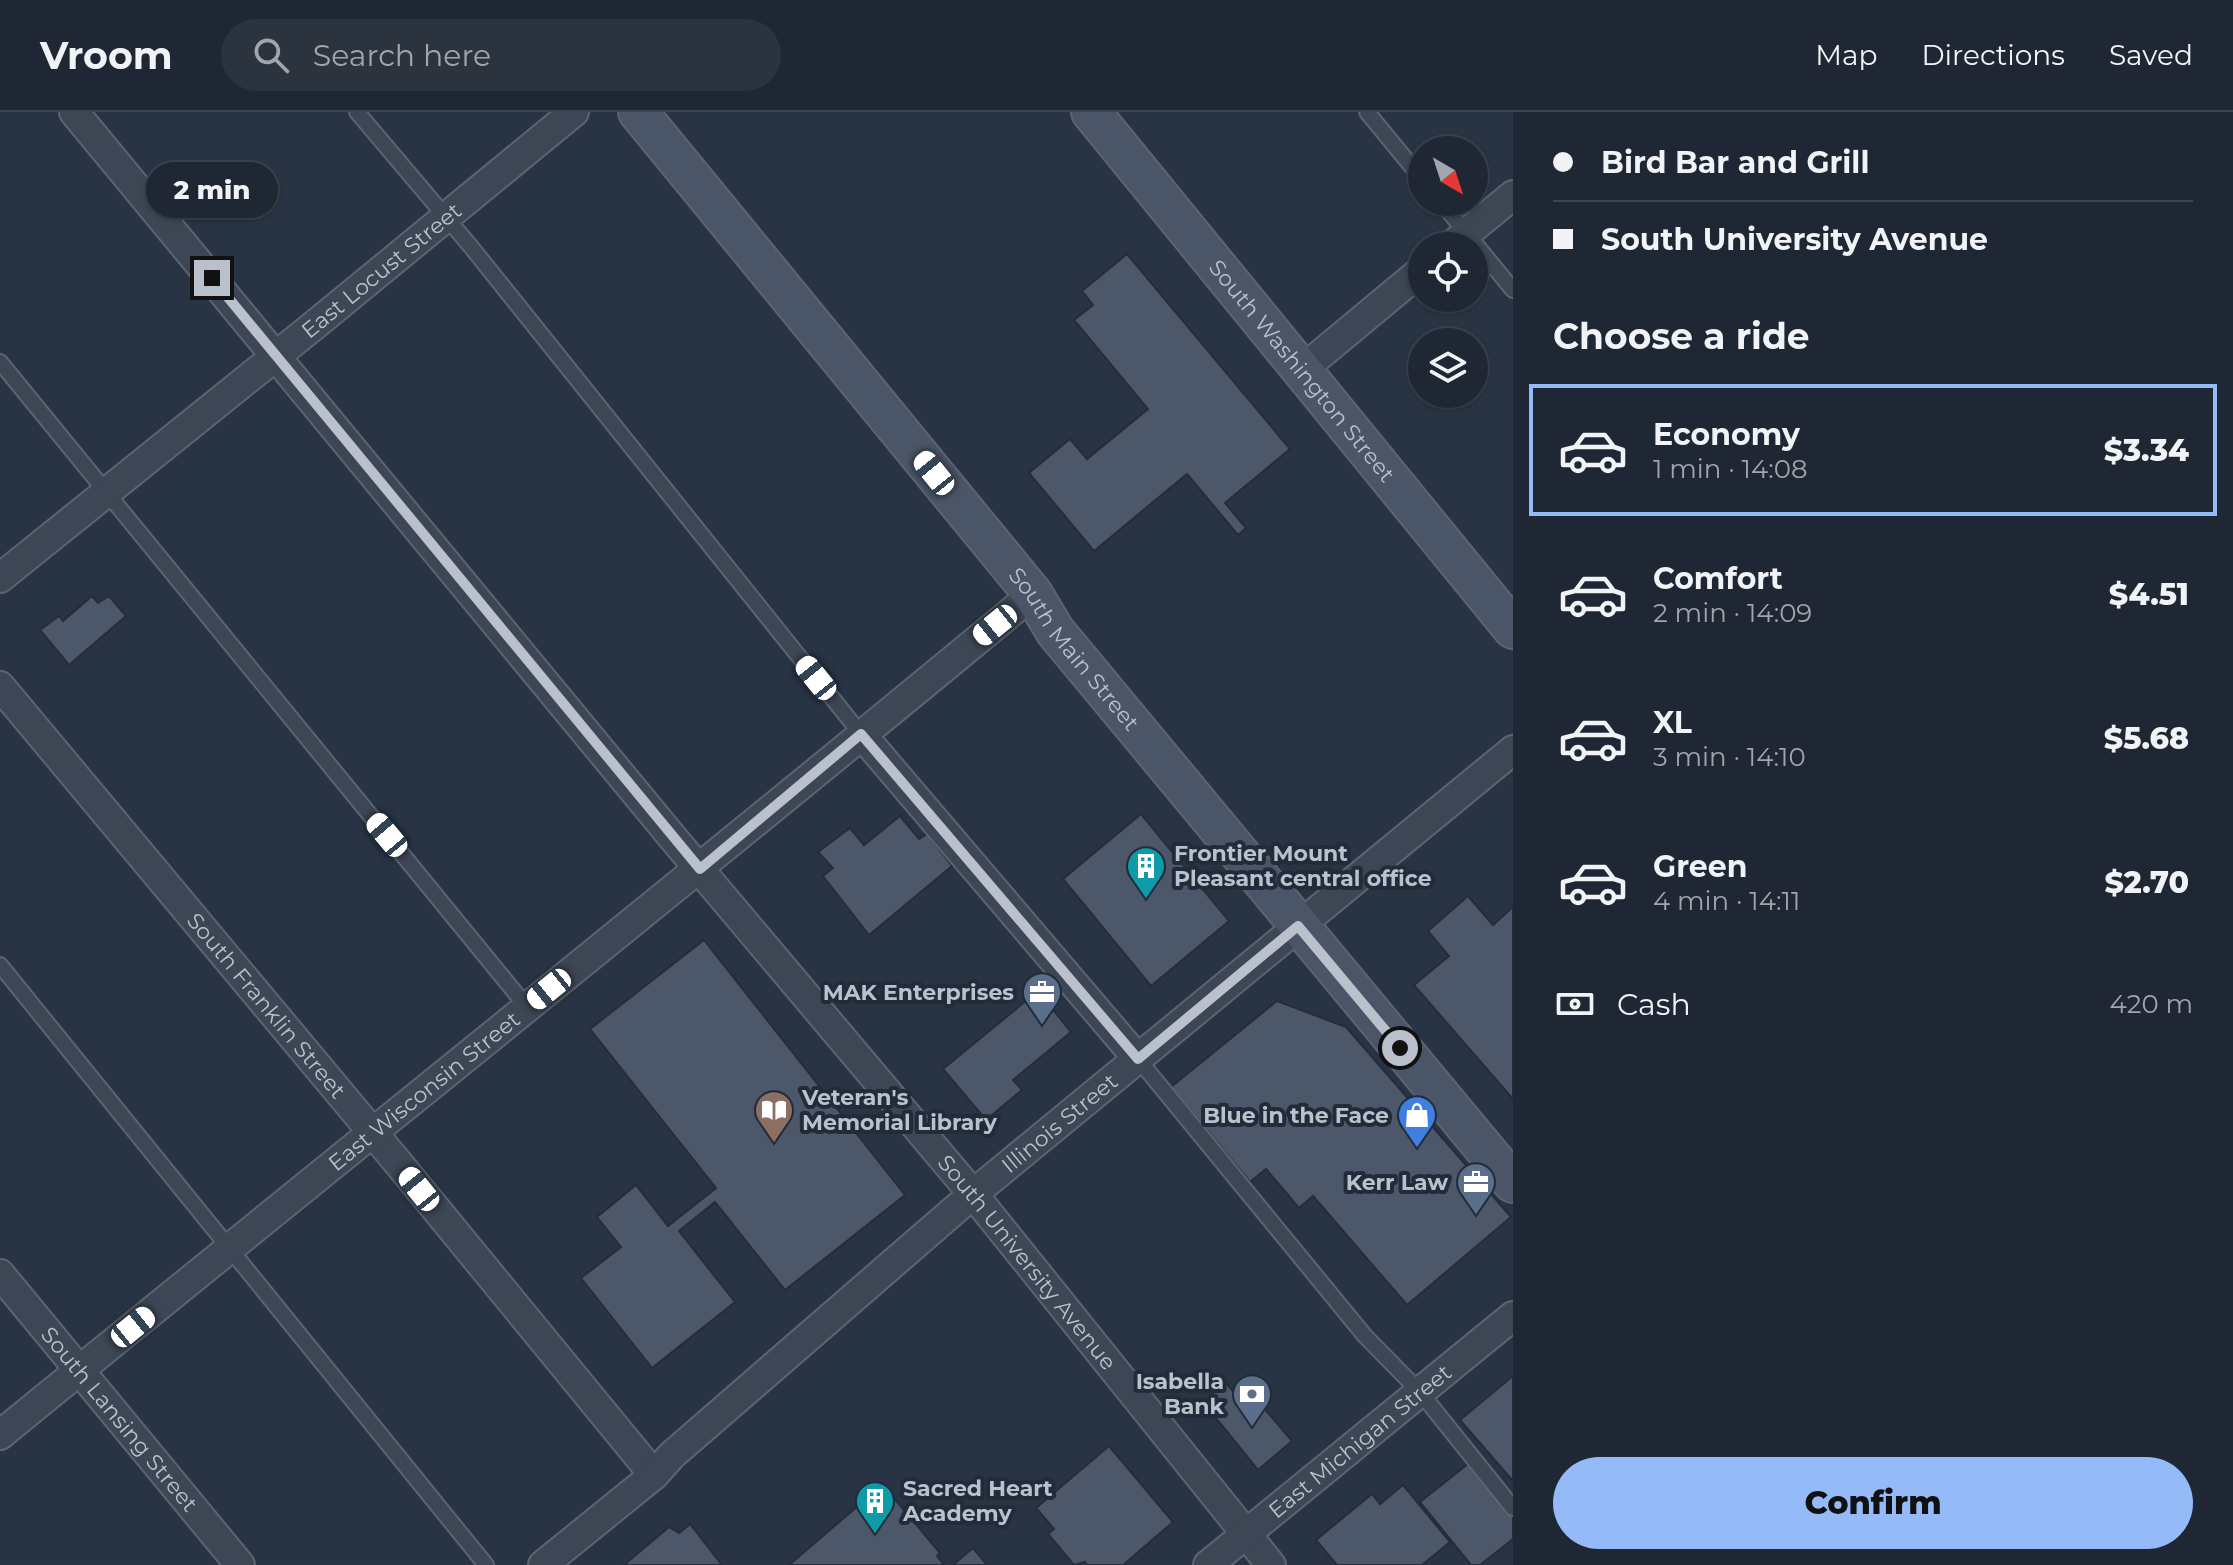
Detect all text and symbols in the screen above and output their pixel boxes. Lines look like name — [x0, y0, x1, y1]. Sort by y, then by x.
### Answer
search box — [221, 19, 781, 91]
text: Vroom — [40, 32, 173, 79]
icon: search — [249, 33, 293, 77]
text: Search here — [313, 37, 491, 74]
text: Map — [1815, 38, 1877, 72]
text: Directions — [1921, 38, 2065, 72]
text: Saved — [2109, 38, 2193, 72]
north arrow — [1408, 136, 1488, 216]
map controls — [1408, 136, 1488, 408]
text: Bird Bar and Grill — [1601, 144, 1869, 181]
callout: 2 min — [146, 162, 278, 218]
text: 2 min — [174, 174, 250, 206]
street label: East Locust Street — [296, 197, 467, 344]
text: South University Avenue — [1601, 221, 1988, 258]
button: locate — [1408, 232, 1488, 312]
street label: South Washington Street — [1204, 254, 1401, 487]
route end — [194, 260, 230, 296]
text: Choose a ride — [1553, 314, 1810, 358]
button: layers — [1408, 328, 1488, 408]
icon: car — [1557, 414, 1629, 486]
text: Economy — [1653, 416, 1800, 453]
text: $3.34 — [2104, 432, 2189, 469]
car — [910, 447, 958, 499]
text: 1 min · 14:08 — [1653, 453, 1808, 485]
icon: car — [1557, 558, 1629, 630]
text: Comfort — [1653, 560, 1783, 597]
street label: South Main Street — [1003, 562, 1145, 736]
text: $4.51 — [2109, 576, 2189, 613]
text: 2 min · 14:09 — [1653, 597, 1812, 629]
car — [969, 601, 1021, 649]
car — [792, 652, 840, 704]
icon: car — [1557, 702, 1629, 774]
text: XL — [1653, 704, 1692, 741]
text: $5.68 — [2104, 720, 2189, 757]
text: 3 min · 14:10 — [1653, 741, 1806, 773]
car — [362, 809, 412, 861]
place label: Frontier Mount Pleasant central office — [1174, 840, 1432, 892]
building icon: Frontier Mount Pleasant central office — [1125, 845, 1167, 900]
icon: car — [1557, 846, 1629, 918]
text: Green — [1653, 848, 1747, 885]
text: $2.70 — [2104, 864, 2189, 901]
text: 4 min · 14:11 — [1653, 885, 1800, 917]
street label: South Franklin Street — [181, 907, 352, 1104]
car — [523, 965, 575, 1013]
office icon: MAK Enterprises — [1021, 971, 1063, 1026]
place label: MAK Enterprises — [823, 979, 1014, 1006]
icon: cash — [1553, 982, 1597, 1026]
text: Cash — [1617, 986, 1691, 1023]
text: 420 m — [2110, 988, 2193, 1020]
street label: East Wisconsin Street — [323, 1005, 525, 1176]
route start — [1382, 1030, 1418, 1066]
street label: Illinois Street — [996, 1067, 1123, 1179]
place label: Veteran's Memorial Library — [801, 1084, 998, 1136]
library icon: Veteran's Memorial Library — [753, 1089, 795, 1144]
shop icon: Blue in the Face — [1396, 1094, 1438, 1149]
place label: Blue in the Face — [1203, 1102, 1389, 1129]
street label: South University Avenue — [932, 1149, 1122, 1375]
office icon: Kerr Law — [1455, 1161, 1497, 1216]
car — [395, 1163, 443, 1215]
place label: Kerr Law — [1346, 1169, 1448, 1196]
car — [107, 1303, 159, 1351]
street label: South Lansing Street — [36, 1321, 204, 1517]
street label: East Michigan Street — [1263, 1358, 1457, 1524]
place label: Isabella Bank — [1136, 1368, 1225, 1420]
bank icon: Isabella Bank — [1231, 1373, 1273, 1428]
button: Confirm — [1553, 1457, 2193, 1549]
place label: Sacred Heart Academy — [902, 1475, 1053, 1527]
building icon: Sacred Heart Academy — [854, 1480, 896, 1535]

